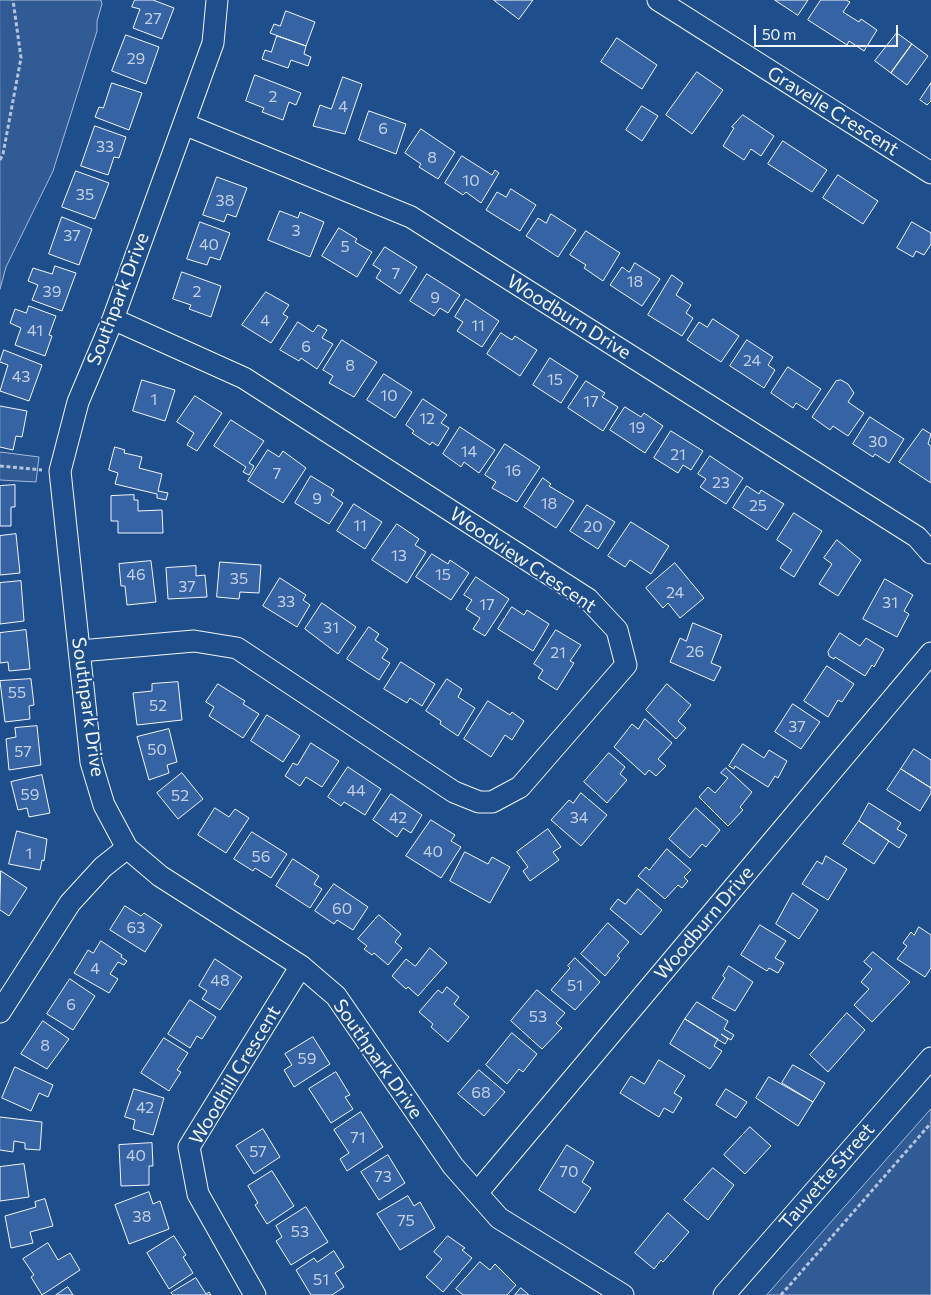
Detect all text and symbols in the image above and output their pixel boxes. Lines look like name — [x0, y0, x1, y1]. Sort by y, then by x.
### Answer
house number: 27 — [144, 9, 162, 29]
scale bar — [756, 15, 900, 47]
text: 50 m — [762, 25, 796, 43]
house number: 29 — [127, 49, 145, 69]
street label: Gravelle Crescent — [763, 61, 903, 161]
house number: 2 — [269, 87, 277, 107]
house number: 4 — [338, 97, 348, 117]
house number: 6 — [378, 119, 388, 139]
house number: 33 — [96, 137, 114, 157]
house number: 8 — [427, 148, 437, 168]
house number: 10 — [462, 171, 480, 191]
house number: 35 — [76, 185, 94, 205]
house number: 38 — [216, 191, 234, 211]
house number: 3 — [291, 221, 301, 241]
house number: 37 — [63, 226, 81, 246]
street label: Southpark Drive — [82, 229, 154, 369]
house number: 40 — [199, 235, 219, 255]
house number: 5 — [340, 237, 350, 257]
house number: 7 — [392, 264, 400, 284]
street label: Woodburn Drive — [503, 270, 635, 364]
house number: 18 — [627, 272, 643, 292]
house number: 39 — [43, 282, 61, 302]
house number: 2 — [193, 282, 201, 302]
house number: 9 — [430, 288, 440, 308]
house number: 4 — [260, 311, 270, 331]
house number: 11 — [471, 316, 485, 336]
house number: 41 — [27, 321, 43, 341]
house number: 6 — [301, 337, 311, 357]
house number: 24 — [743, 351, 761, 371]
house number: 8 — [345, 356, 355, 376]
house number: 43 — [12, 367, 30, 387]
house number: 15 — [547, 370, 563, 390]
house number: 10 — [380, 386, 398, 406]
house number: 1 — [151, 390, 157, 410]
house number: 17 — [583, 392, 599, 412]
house number: 12 — [419, 409, 435, 429]
house number: 19 — [629, 418, 645, 438]
house number: 30 — [868, 432, 888, 452]
house number: 14 — [461, 442, 477, 462]
house number: 21 — [670, 445, 686, 465]
house number: 16 — [505, 461, 521, 481]
house number: 7 — [273, 464, 281, 484]
house number: 23 — [712, 473, 730, 493]
house number: 9 — [312, 489, 322, 509]
house number: 18 — [541, 494, 557, 514]
house number: 25 — [749, 496, 767, 516]
street label: Woodview Crescent — [445, 502, 601, 618]
house number: 11 — [353, 516, 367, 536]
house number: 20 — [583, 517, 603, 537]
house number: 13 — [391, 546, 407, 566]
house number: 46 — [126, 565, 146, 585]
house number: 15 — [435, 565, 451, 585]
house number: 35 — [230, 569, 248, 589]
house number: 37 — [178, 577, 196, 597]
house number: 24 — [666, 583, 684, 603]
house number: 33 — [277, 592, 295, 612]
house number: 31 — [882, 593, 898, 613]
house number: 17 — [479, 595, 495, 615]
house number: 31 — [323, 618, 339, 638]
street label: Southpark Drive — [67, 636, 109, 778]
house number: 26 — [686, 642, 704, 662]
house number: 21 — [550, 643, 566, 663]
house number: 55 — [8, 683, 26, 703]
house number: 52 — [149, 696, 167, 716]
house number: 37 — [788, 717, 806, 737]
house number: 50 — [147, 740, 167, 760]
house number: 57 — [14, 742, 32, 762]
house number: 44 — [346, 781, 366, 801]
house number: 59 — [21, 785, 39, 805]
house number: 52 — [171, 786, 189, 806]
house number: 42 — [389, 808, 407, 828]
house number: 34 — [570, 808, 588, 828]
house number: 40 — [423, 842, 443, 862]
house number: 1 — [26, 844, 32, 864]
house number: 56 — [252, 847, 270, 867]
street label: Woodburn Drive — [650, 861, 758, 985]
house number: 60 — [332, 899, 352, 919]
house number: 63 — [127, 918, 145, 938]
house number: 4 — [90, 959, 100, 979]
house number: 48 — [210, 971, 230, 991]
house number: 51 — [567, 976, 583, 996]
house number: 6 — [66, 995, 76, 1015]
street label: Southpark Drive — [328, 995, 428, 1123]
street label: Woodhill Crescent — [185, 1001, 285, 1149]
house number: 53 — [529, 1007, 547, 1027]
house number: 8 — [40, 1036, 50, 1056]
house number: 59 — [298, 1049, 316, 1069]
house number: 68 — [471, 1083, 491, 1103]
house number: 42 — [136, 1098, 154, 1118]
street label: Tauvette Street — [775, 1118, 879, 1234]
house number: 71 — [350, 1128, 366, 1148]
house number: 57 — [249, 1142, 267, 1162]
house number: 40 — [126, 1146, 146, 1166]
house number: 70 — [560, 1162, 578, 1182]
house number: 73 — [374, 1167, 392, 1187]
house number: 38 — [133, 1207, 151, 1227]
house number: 75 — [397, 1211, 415, 1231]
house number: 53 — [291, 1222, 309, 1242]
house number: 51 — [313, 1270, 329, 1290]

